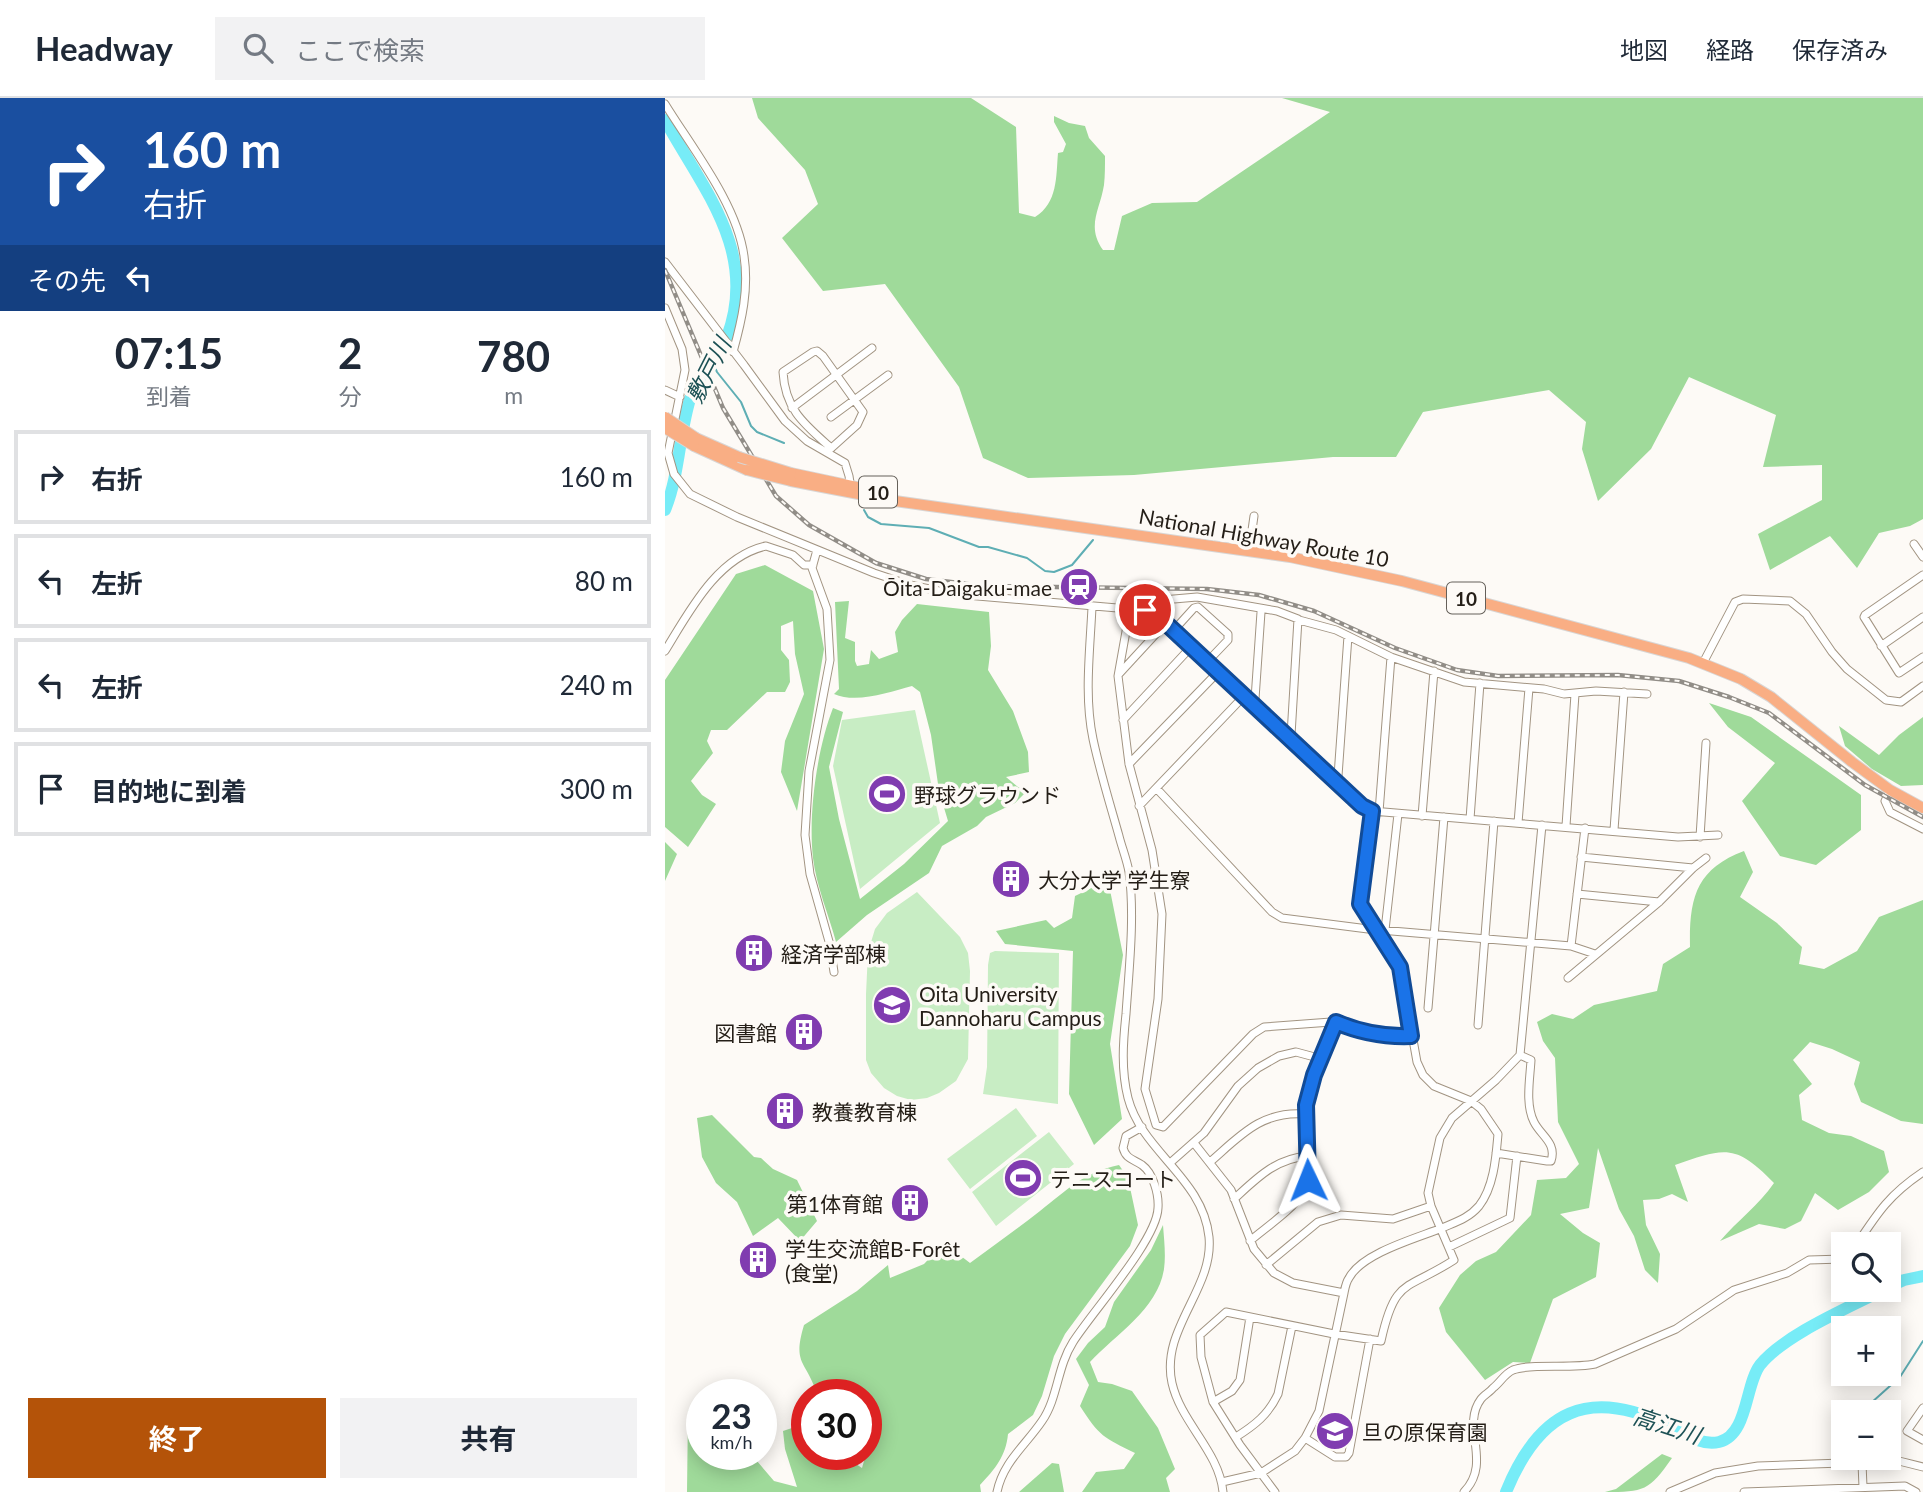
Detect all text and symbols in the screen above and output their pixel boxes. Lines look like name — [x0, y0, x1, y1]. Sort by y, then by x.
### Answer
search box — [215, 17, 705, 80]
text: Headway — [35, 28, 173, 68]
icon: search — [239, 29, 277, 67]
text: ここで検索 — [295, 34, 425, 66]
text: 地図 — [1620, 35, 1668, 64]
text: 経路 — [1706, 35, 1754, 64]
text: 保存済み — [1792, 35, 1888, 64]
text: 160 m — [143, 120, 281, 178]
icon: right — [28, 126, 119, 217]
text: 右折 — [143, 184, 207, 223]
icon: left — [120, 259, 158, 297]
text: その先 — [28, 264, 106, 296]
text: 07:15 — [115, 328, 223, 378]
text: 2 — [338, 328, 362, 378]
water label: 敷戸川 — [680, 330, 737, 407]
text: 780 — [477, 331, 550, 381]
text: m — [504, 381, 523, 409]
text: 到着 — [146, 382, 192, 410]
text: 分 — [339, 382, 362, 410]
icon: right — [32, 458, 70, 496]
text: 160 m — [560, 461, 633, 493]
text: 右折 — [91, 463, 143, 495]
road number: 10 — [859, 476, 897, 508]
street label: National Highway Route 10 — [1137, 503, 1391, 571]
icon: left — [32, 562, 70, 600]
text: 80 m — [575, 565, 633, 597]
station icon: Ōita-Daigaku-mae — [1058, 566, 1100, 608]
text: 左折 — [91, 567, 143, 599]
place label: Ōita-Daigaku-mae — [883, 575, 1052, 600]
pin — [1115, 580, 1175, 640]
road number: 10 — [1447, 583, 1485, 614]
icon: arrive — [1126, 591, 1164, 629]
icon: left — [32, 666, 70, 704]
text: 240 m — [560, 669, 633, 701]
text: 左折 — [91, 671, 143, 703]
icon: arrive — [32, 770, 70, 808]
text: 300 m — [560, 773, 633, 805]
sports icon: 野球グラウンド — [866, 773, 908, 815]
text: 目的地に到着 — [91, 775, 247, 807]
place label: 野球グラウンド — [914, 782, 1061, 807]
building icon: 大分大学 学生寮 — [990, 858, 1032, 900]
place label: 大分大学 学生寮 — [1038, 867, 1190, 892]
building icon: 経済学部棟 — [733, 932, 775, 974]
place label: 経済学部棟 — [781, 941, 886, 966]
place label: Oita University Dannoharu Campus — [919, 981, 1102, 1030]
school or university icon: Oita University Dannoharu Campus — [871, 984, 913, 1026]
building icon: 図書館 — [783, 1011, 825, 1053]
place label: 図書館 — [714, 1020, 777, 1045]
building icon: 教養教育棟 — [764, 1090, 806, 1132]
place label: 教養教育棟 — [812, 1099, 917, 1124]
position arrow — [1271, 1143, 1345, 1217]
sports icon: テニスコート — [1002, 1157, 1044, 1199]
place label: テニスコート — [1050, 1166, 1176, 1191]
building icon: 第1体育館 — [889, 1182, 931, 1224]
place label: 第1体育館 — [787, 1191, 883, 1216]
map controls — [1831, 1232, 1901, 1470]
button: search — [1831, 1232, 1901, 1302]
place label: 学生交流館B-Forêt (食堂) — [785, 1236, 960, 1285]
building icon: 学生交流館B-Forêt (食堂) — [737, 1239, 779, 1281]
button: + — [1831, 1316, 1901, 1386]
speed limit sign: 30 — [791, 1379, 882, 1470]
text: 23 — [711, 1394, 752, 1436]
button: 終了 — [28, 1398, 326, 1478]
button: 共有 — [340, 1398, 637, 1478]
button: − — [1831, 1400, 1901, 1470]
water label: 高江川 — [1630, 1401, 1707, 1450]
school or university icon: 旦の原保育園 — [1314, 1410, 1356, 1452]
place label: 旦の原保育園 — [1362, 1419, 1488, 1444]
text: km/h — [710, 1431, 753, 1453]

